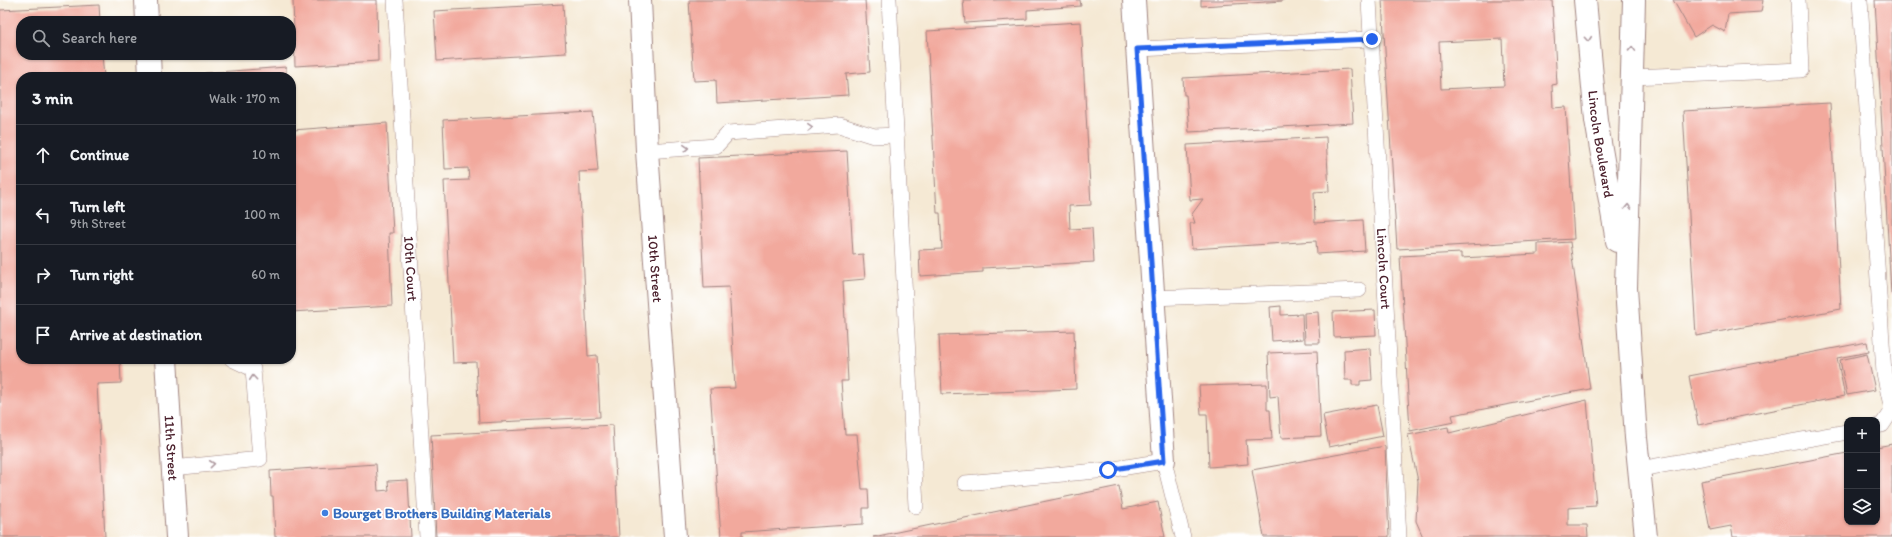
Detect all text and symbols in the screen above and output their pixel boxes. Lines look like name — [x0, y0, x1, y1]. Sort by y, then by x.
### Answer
search box — [16, 16, 296, 60]
icon: search — [30, 27, 52, 49]
text: Search here — [62, 29, 137, 47]
route end — [1363, 30, 1381, 48]
one-way arrow — [1584, 36, 1593, 42]
one-way arrow — [1628, 46, 1637, 52]
text: 3 min — [32, 88, 73, 108]
street label: Lincoln Boulevard — [1584, 90, 1617, 200]
text: Walk · 170 m — [209, 91, 280, 106]
one-way arrow — [807, 123, 813, 132]
one-way arrow — [683, 143, 689, 152]
icon: ahead — [32, 144, 54, 166]
text: Continue — [70, 146, 129, 164]
text: 10 m — [252, 147, 280, 162]
text: Turn left — [70, 198, 125, 216]
icon: left — [32, 204, 54, 226]
one-way arrow — [1624, 204, 1632, 210]
text: 100 m — [244, 207, 280, 222]
text: 9th Street — [70, 216, 126, 231]
street label: Lincoln Court — [1373, 227, 1394, 310]
street label: 10th Street — [644, 234, 666, 303]
street label: 10th Court — [400, 235, 421, 302]
icon: right — [32, 264, 54, 286]
text: Turn right — [70, 266, 134, 284]
text: 60 m — [251, 267, 280, 282]
icon: arrive — [32, 324, 54, 346]
text: Arrive at destination — [70, 326, 202, 344]
one-way arrow — [249, 375, 258, 381]
street label: 11th Street — [160, 414, 182, 481]
map controls — [1844, 417, 1880, 525]
button: + — [1844, 417, 1880, 453]
button: − — [1844, 453, 1880, 489]
one-way arrow — [209, 460, 215, 469]
route start — [1099, 461, 1117, 479]
button: layers — [1844, 489, 1880, 525]
place label: Bourget Brothers Building Materials — [333, 505, 551, 522]
marker: Bourget Brothers Building Materials — [320, 508, 330, 518]

